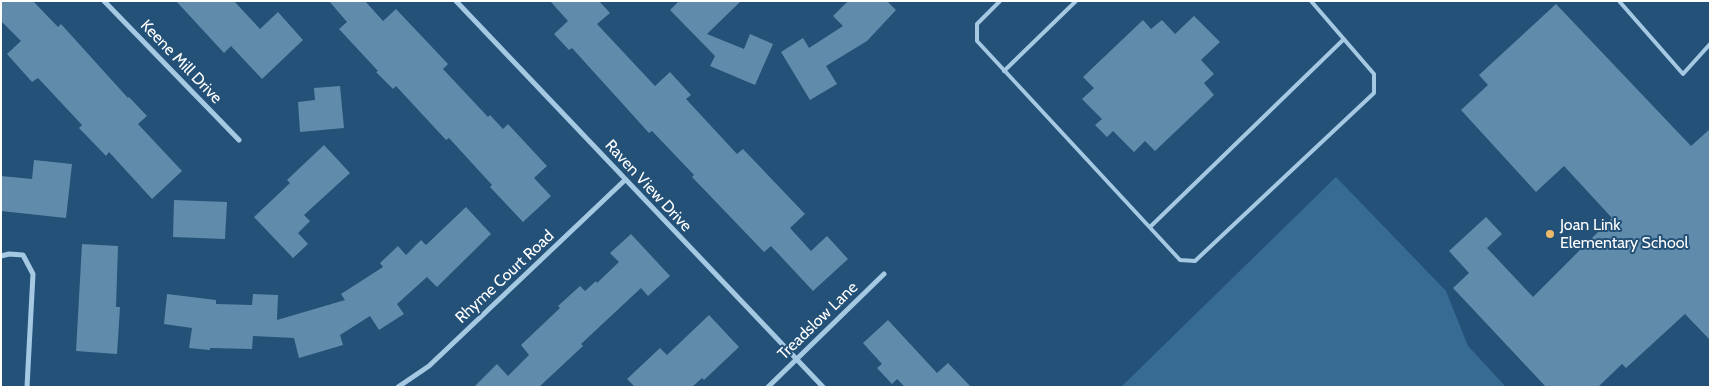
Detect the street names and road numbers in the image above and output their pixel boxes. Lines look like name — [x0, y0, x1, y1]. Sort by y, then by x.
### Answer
street label: Keene Mill Drive — [136, 16, 226, 108]
street label: Raven View Drive — [601, 136, 695, 236]
street label: Rhyme Court Road — [452, 227, 558, 327]
street label: Treadslow Lane — [774, 278, 862, 364]

